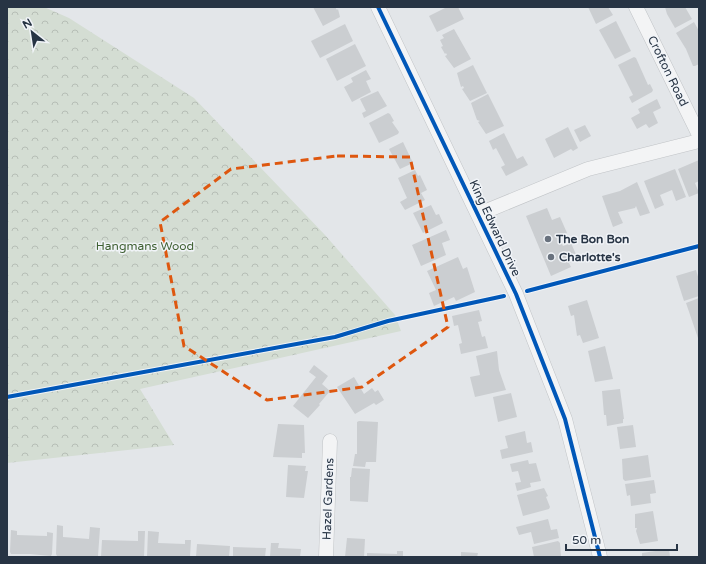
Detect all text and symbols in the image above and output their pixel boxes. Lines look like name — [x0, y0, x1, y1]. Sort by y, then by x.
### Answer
north arrow — [12, 12, 52, 52]
text: N — [20, 16, 34, 32]
street label: Crofton Road — [645, 33, 691, 109]
street label: King Edward Drive — [466, 177, 524, 279]
place label: The Bon Bon — [555, 232, 629, 246]
marker: The Bon Bon — [543, 234, 553, 244]
park label: Hangmans Wood — [96, 239, 194, 253]
place label: Charlotte's — [559, 250, 621, 264]
marker: Charlotte's — [546, 252, 556, 262]
street label: Hazel Gardens — [320, 457, 336, 540]
scale bar — [566, 526, 677, 552]
text: 50 m — [572, 533, 601, 547]

